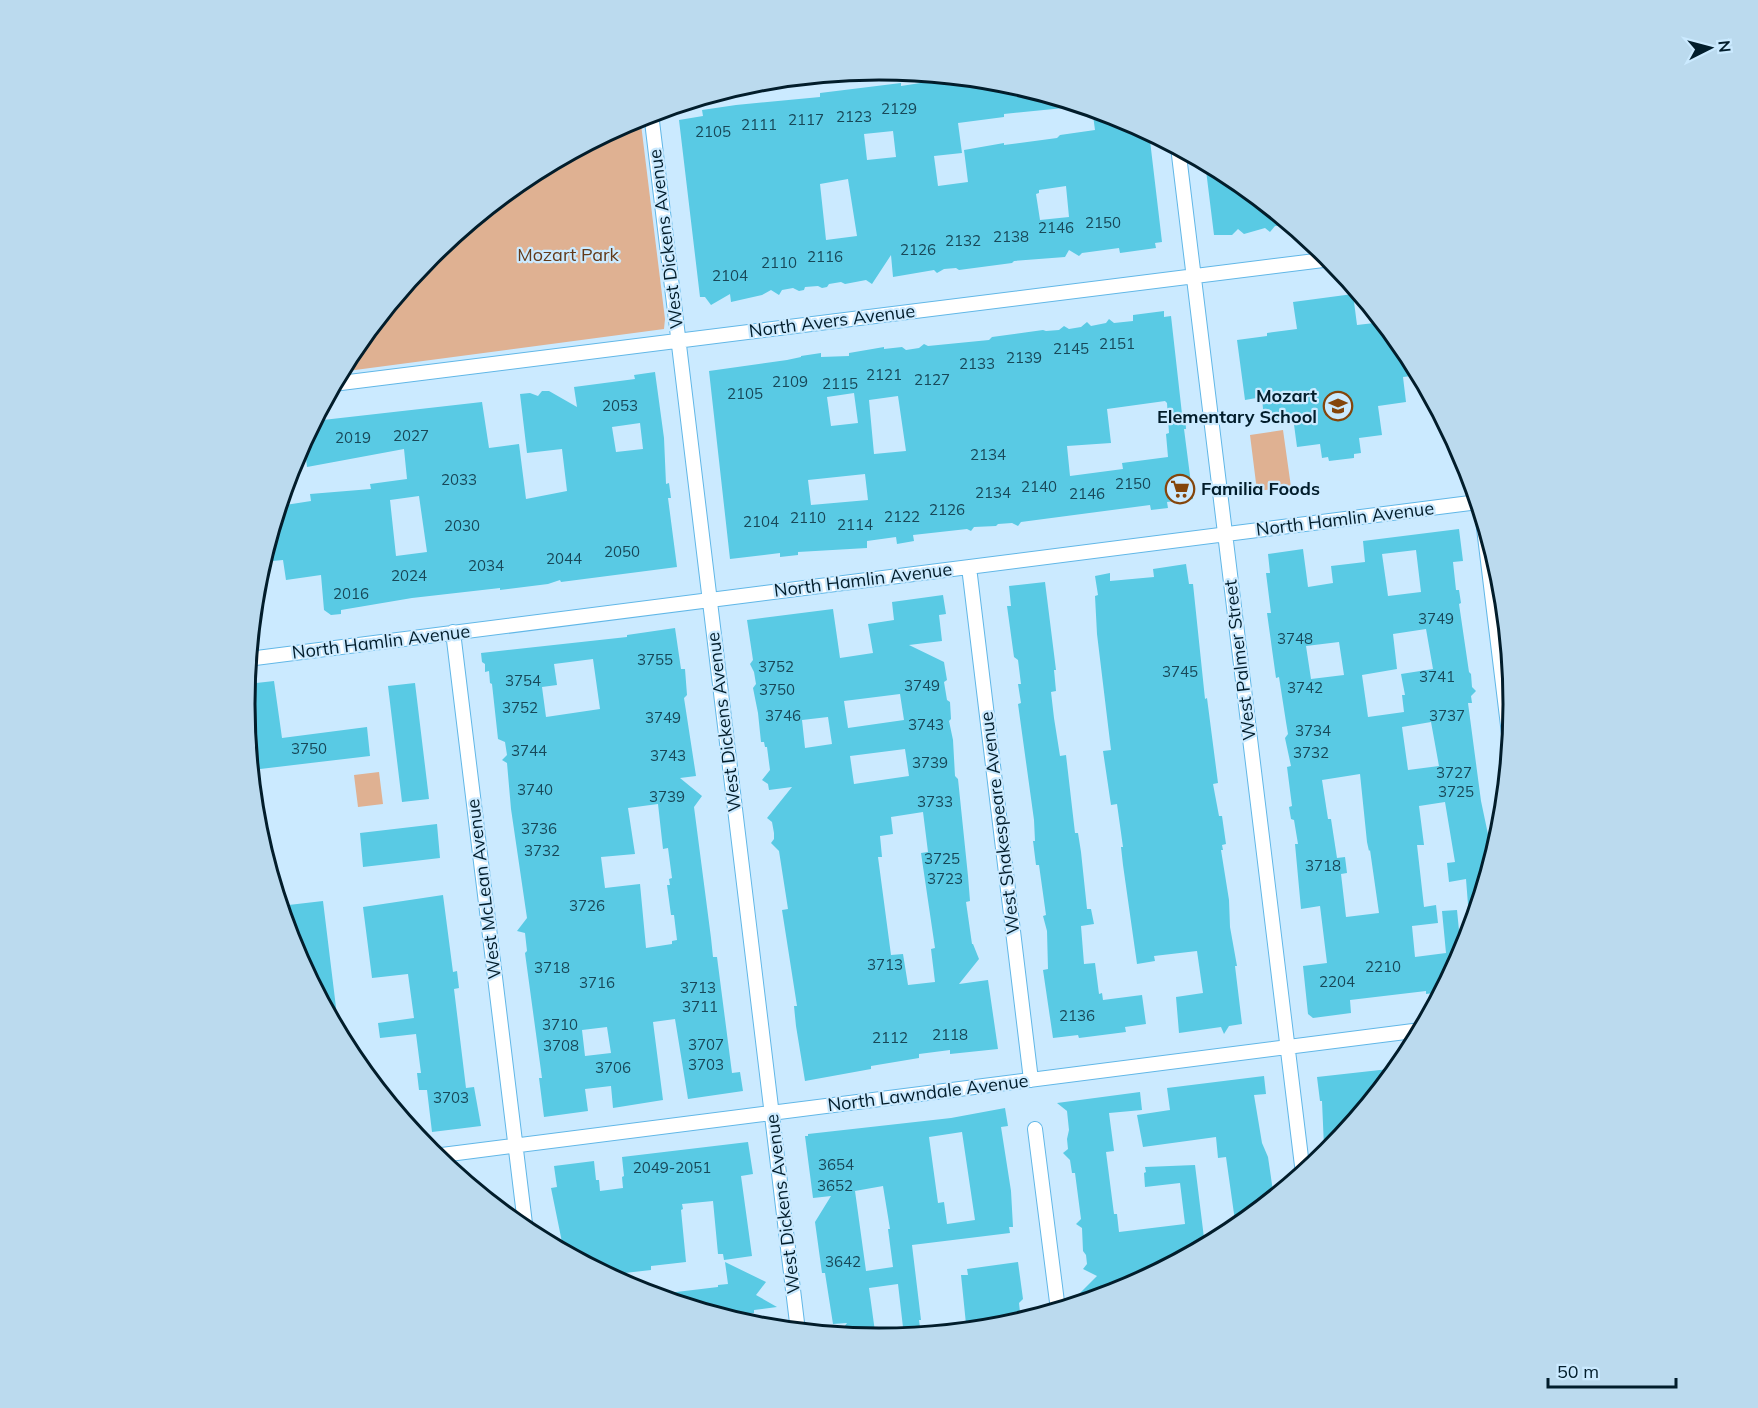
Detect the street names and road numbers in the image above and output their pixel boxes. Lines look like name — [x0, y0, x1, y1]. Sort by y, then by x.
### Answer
street label: West Dickens Avenue — [643, 148, 688, 330]
street label: North Avers Avenue — [748, 299, 916, 342]
street label: North Hamlin Avenue — [1255, 496, 1435, 541]
street label: North Hamlin Avenue — [773, 557, 953, 602]
street label: West Palmer Street — [1218, 578, 1261, 742]
street label: North Hamlin Avenue — [291, 619, 471, 664]
street label: West Dickens Avenue — [701, 631, 746, 813]
street label: West Shakespeare Avenue — [974, 711, 1025, 936]
street label: West McLean Avenue — [461, 798, 506, 980]
street label: North Lawndale Avenue — [826, 1069, 1030, 1116]
street label: West Dickens Avenue — [760, 1113, 805, 1295]

